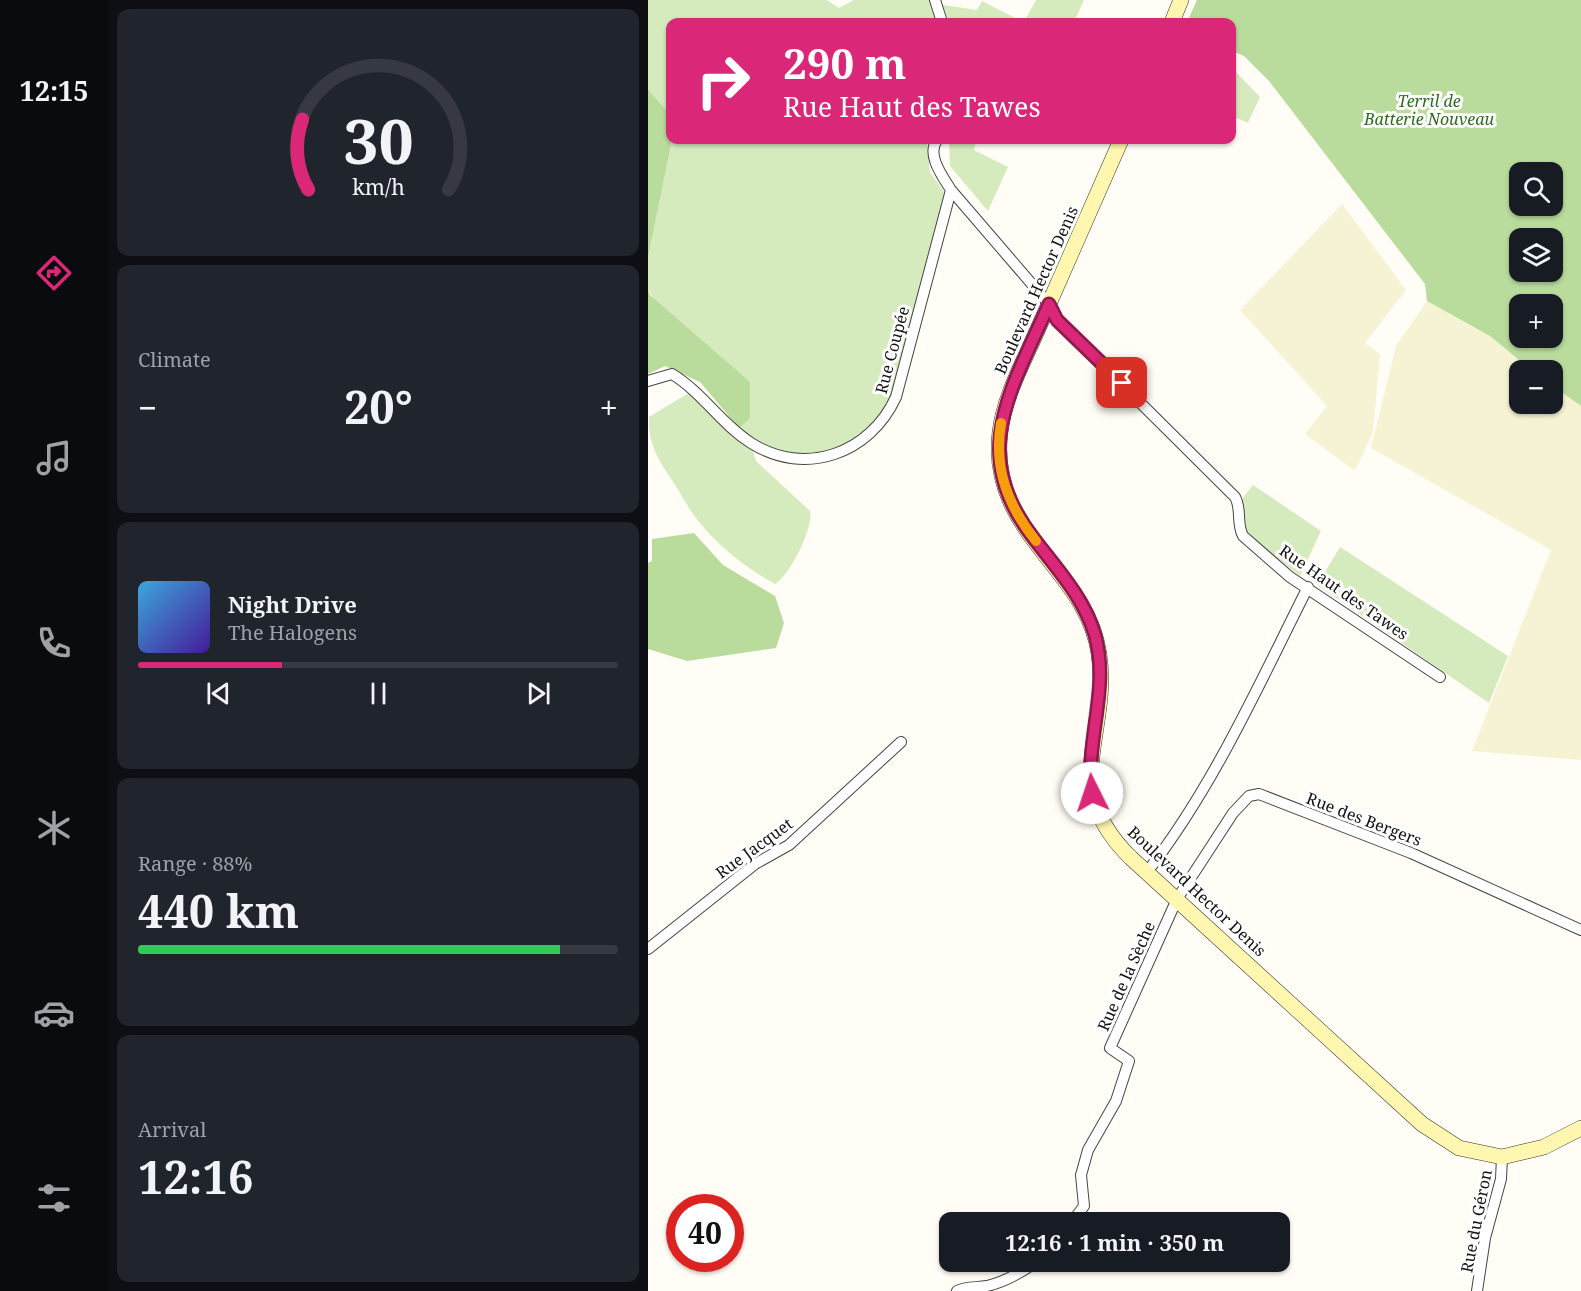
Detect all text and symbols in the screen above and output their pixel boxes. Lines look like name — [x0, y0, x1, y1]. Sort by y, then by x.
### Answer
text: 290 m — [783, 34, 907, 91]
icon: right — [684, 42, 762, 120]
text: 12:15 — [19, 72, 89, 109]
text: Rue Haut des Tawes — [783, 88, 1041, 125]
park label: Terril de Batterie Nouveau — [1363, 90, 1494, 130]
text: 30 — [343, 97, 413, 182]
map controls — [1509, 162, 1563, 414]
button: search — [1509, 162, 1563, 216]
text: km/h — [352, 172, 405, 201]
street label: Boulevard Hector Denis — [989, 203, 1083, 377]
button: layers — [1509, 228, 1563, 282]
icon: directions — [33, 252, 75, 294]
button: + — [1509, 294, 1563, 348]
street label: Rue Coupée — [870, 304, 914, 396]
text: Climate — [138, 346, 211, 373]
pin — [1096, 357, 1147, 408]
button: − — [1509, 360, 1563, 414]
icon: arrive — [1105, 366, 1138, 399]
text: 20° — [344, 376, 413, 437]
text: − — [138, 385, 157, 430]
text: + — [600, 385, 618, 430]
icon: music — [33, 437, 75, 479]
street label: Rue Haut des Tawes — [1275, 539, 1413, 645]
text: Night Drive — [228, 589, 357, 619]
text: The Halogens — [228, 619, 357, 646]
icon: phone — [33, 622, 75, 664]
icon: previous — [202, 677, 235, 710]
icon: pause — [362, 677, 395, 710]
icon: next — [522, 677, 555, 710]
position arrow — [1060, 761, 1124, 825]
street label: Rue des Bergers — [1303, 787, 1425, 851]
icon: climate — [33, 807, 75, 849]
street label: Rue Jacquet — [711, 812, 797, 883]
street label: Boulevard Hector Denis — [1123, 821, 1271, 961]
text: Range · 88% — [138, 850, 252, 877]
text: 440 km — [138, 880, 299, 941]
street label: Rue de la Sèche — [1092, 918, 1160, 1034]
icon: car — [33, 992, 75, 1034]
text: Arrival — [138, 1116, 206, 1143]
text: 12:16 — [138, 1146, 253, 1207]
street label: Rue du Géron — [1455, 1168, 1497, 1274]
icon: filters — [33, 1177, 75, 1219]
speed limit sign: 40 — [666, 1194, 744, 1272]
text: 12:16 · 1 min · 350 m — [1005, 1227, 1224, 1257]

